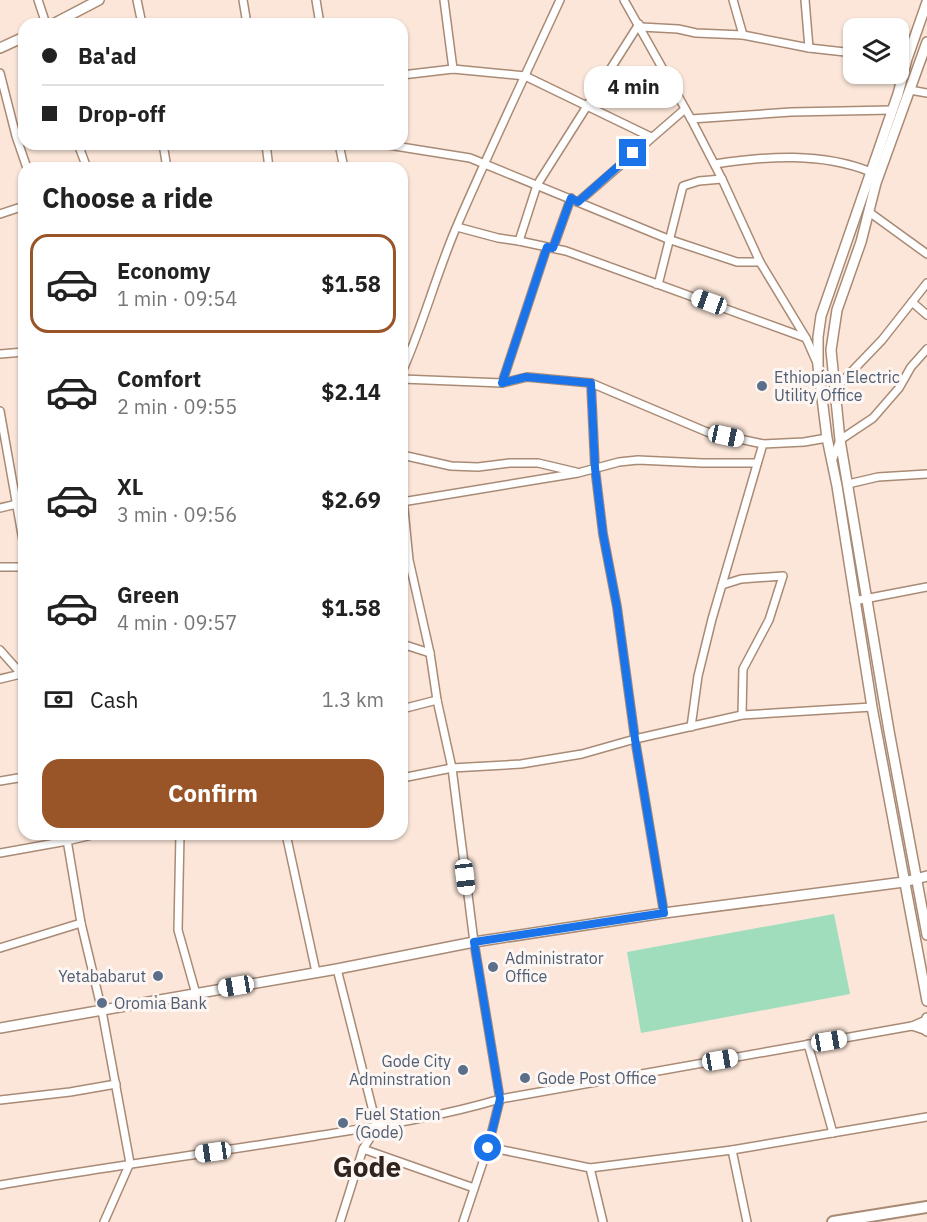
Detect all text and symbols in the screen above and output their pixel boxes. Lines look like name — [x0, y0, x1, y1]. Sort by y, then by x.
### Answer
map controls — [843, 18, 909, 84]
button: layers — [843, 18, 909, 84]
text: Ba'ad — [78, 41, 137, 70]
callout: 4 min — [584, 66, 682, 108]
text: 4 min — [607, 73, 660, 100]
text: Drop-off — [78, 99, 165, 128]
route end — [619, 139, 646, 166]
text: Choose a ride — [42, 180, 213, 215]
text: Economy — [117, 256, 211, 285]
icon: car — [45, 257, 99, 311]
text: $1.58 — [321, 269, 381, 298]
text: 1 min · 09:54 — [117, 285, 237, 312]
car — [689, 287, 729, 317]
text: Comfort — [117, 364, 201, 393]
icon: car — [45, 365, 99, 419]
place label: Ethiopian Electric Utility Office — [774, 367, 900, 405]
text: $2.14 — [321, 377, 381, 406]
marker: Ethiopian Electric Utility Office — [755, 379, 769, 393]
text: 2 min · 09:55 — [117, 393, 237, 420]
car — [707, 423, 745, 449]
text: XL — [117, 472, 143, 501]
icon: car — [45, 473, 99, 527]
text: $2.69 — [321, 485, 381, 514]
text: 3 min · 09:56 — [117, 501, 237, 528]
text: Green — [117, 580, 179, 609]
icon: car — [45, 581, 99, 635]
text: $1.58 — [321, 593, 381, 622]
text: 4 min · 09:57 — [117, 609, 237, 636]
icon: cash — [42, 683, 75, 716]
text: Cash — [90, 685, 139, 714]
text: 1.3 km — [322, 686, 384, 713]
button: Confirm — [42, 759, 384, 828]
car — [454, 858, 476, 896]
place label: Administrator Office — [505, 948, 604, 986]
marker: Administrator Office — [486, 960, 500, 974]
place label: Yetababarut — [58, 966, 146, 986]
marker: Yetababarut — [151, 969, 165, 983]
car — [217, 974, 255, 998]
place label: Oromia Bank — [114, 993, 207, 1013]
marker: Oromia Bank — [95, 996, 109, 1010]
car — [810, 1029, 848, 1053]
car — [701, 1048, 739, 1072]
place label: Gode City Adminstration — [349, 1051, 451, 1089]
marker: Gode City Adminstration — [456, 1063, 470, 1077]
place label: Gode Post Office — [537, 1068, 657, 1088]
marker: Gode Post Office — [518, 1071, 532, 1085]
place label: Fuel Station (Gode) — [355, 1104, 441, 1142]
marker: Fuel Station (Gode) — [336, 1116, 350, 1130]
route start — [474, 1134, 501, 1161]
car — [194, 1141, 232, 1163]
district label: Gode — [333, 1148, 401, 1185]

